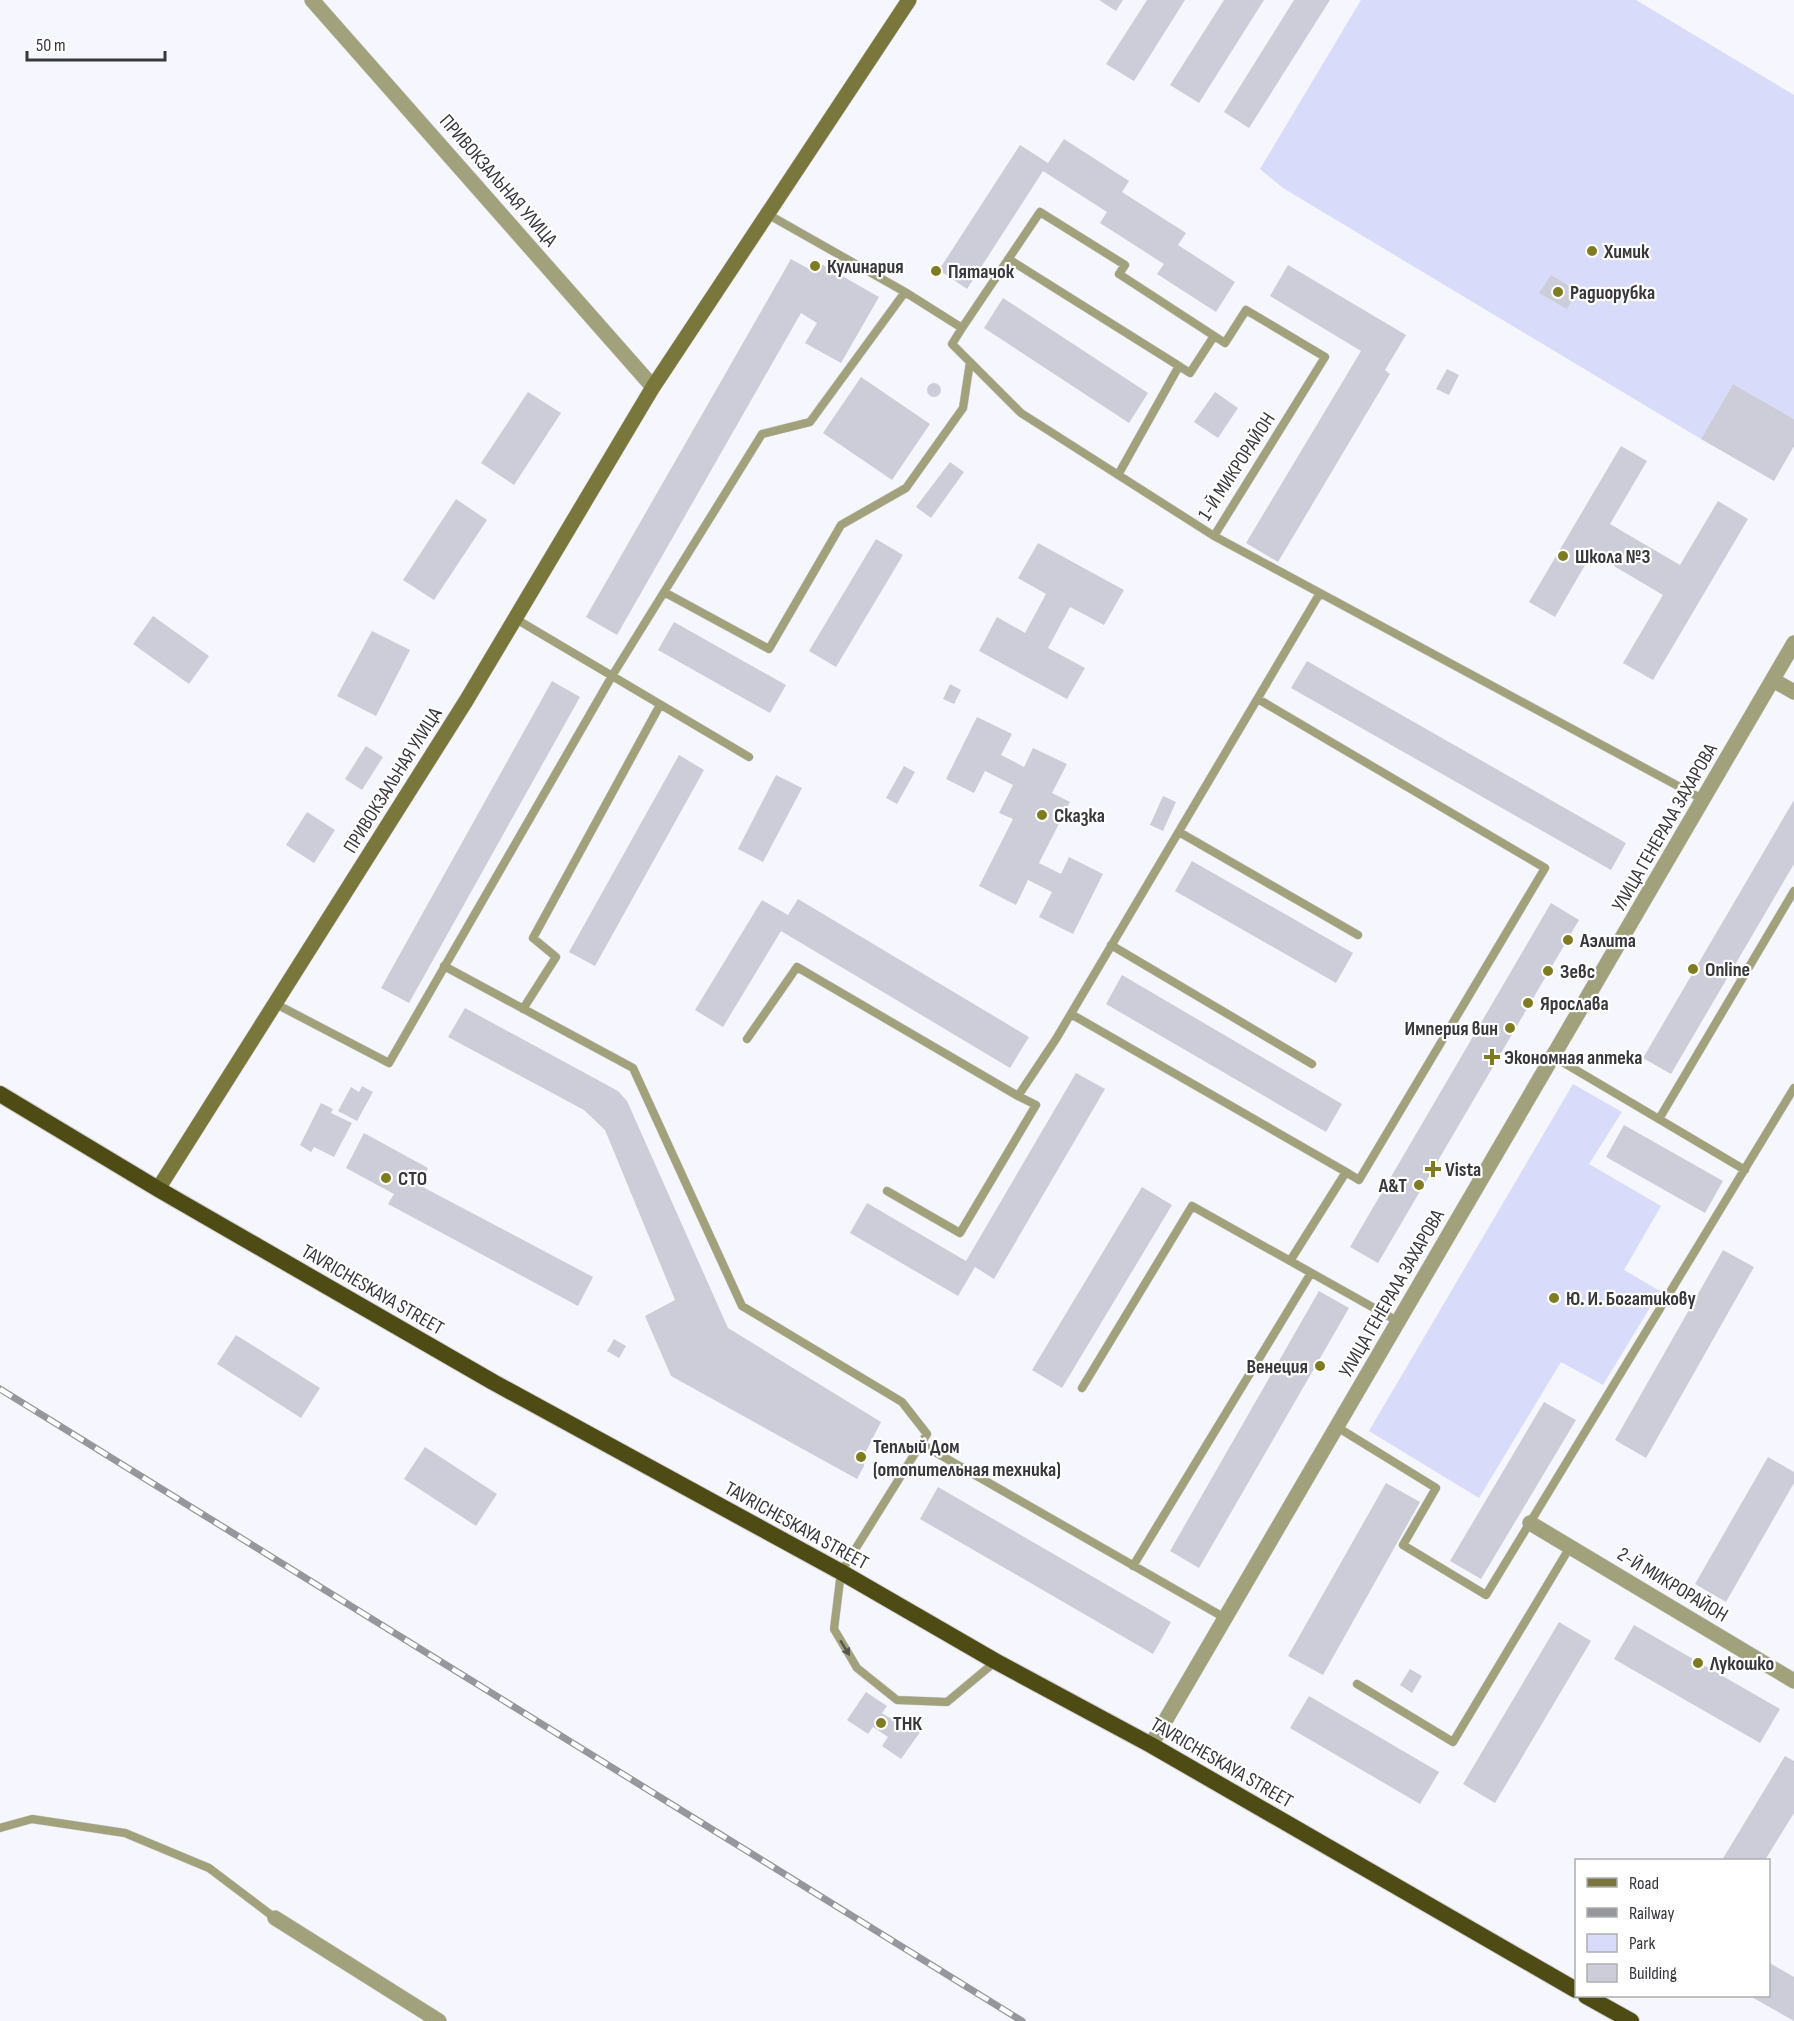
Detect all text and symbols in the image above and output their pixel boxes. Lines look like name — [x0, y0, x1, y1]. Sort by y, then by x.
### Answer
scale bar — [27, 24, 165, 62]
text: 50 m — [36, 35, 66, 56]
street label: ПРИВОКЗАЛЬНАЯ УЛИЦА — [434, 110, 562, 252]
place label: Химик — [1603, 240, 1650, 264]
marker: Химик — [1585, 244, 1599, 258]
place label: Кулинария — [827, 255, 904, 279]
marker: Кулинария — [808, 259, 822, 273]
place label: Пятачок — [948, 260, 1015, 284]
marker: Пятачок — [929, 264, 943, 278]
place label: Радиорубка — [1570, 281, 1655, 305]
marker: Радиорубка — [1551, 285, 1565, 299]
street label: 1-Й МИКРОРАЙОН — [1193, 408, 1281, 525]
place label: Школа №3 — [1575, 545, 1650, 569]
marker: Школа №3 — [1556, 549, 1570, 563]
street label: ПРИВОКЗАЛЬНАЯ УЛИЦА — [338, 703, 448, 858]
street label: УЛИЦА ГЕНЕРАЛА ЗАХАРОВА — [1607, 739, 1723, 916]
place label: Сказка — [1054, 804, 1105, 828]
marker: Сказка — [1035, 808, 1049, 822]
place label: Аэлита — [1579, 929, 1636, 953]
marker: Аэлита — [1561, 933, 1575, 947]
place label: Online — [1705, 958, 1750, 982]
place label: Зевс — [1560, 960, 1595, 984]
marker: Online — [1686, 962, 1700, 976]
marker: Зевс — [1541, 964, 1555, 978]
place label: Ярослава — [1540, 992, 1609, 1016]
marker: Ярослава — [1521, 996, 1535, 1010]
place label: Империя вин — [1405, 1017, 1498, 1041]
marker: Империя вин — [1503, 1021, 1517, 1035]
place label: Экономная аптека — [1504, 1046, 1642, 1070]
marker: Экономная аптека — [1485, 1050, 1499, 1064]
place label: Vista — [1445, 1158, 1481, 1182]
marker: Vista — [1426, 1162, 1440, 1176]
place label: СТО — [398, 1167, 427, 1191]
marker: СТО — [379, 1171, 393, 1185]
place label: A&T — [1378, 1174, 1407, 1198]
marker: A&T — [1412, 1178, 1426, 1192]
street label: УЛИЦА ГЕНЕРАЛА ЗАХАРОВА — [1334, 1205, 1450, 1382]
street label: TAVRICHESKAYA STREET — [297, 1239, 448, 1340]
place label: Ю. И. Богатикову — [1566, 1287, 1697, 1311]
marker: Ю. И. Богатикову — [1547, 1291, 1561, 1305]
place label: Венеция — [1246, 1355, 1308, 1379]
marker: Венеция — [1313, 1359, 1327, 1373]
place label: Теплый Дом (отопительная техника) — [873, 1435, 1061, 1482]
marker: Теплый Дом (отопительная техника) — [854, 1450, 868, 1464]
street label: TAVRICHESKAYA STREET — [720, 1476, 873, 1575]
street label: 2-Й МИКРОРАЙОН — [1613, 1542, 1732, 1627]
one-way arrow — [840, 1640, 851, 1656]
place label: Лукошко — [1709, 1652, 1774, 1676]
marker: Лукошко — [1691, 1656, 1705, 1670]
place label: ТНК — [893, 1712, 922, 1736]
street label: TAVRICHESKAYA STREET — [1146, 1712, 1297, 1813]
marker: ТНК — [874, 1716, 888, 1730]
legend — [1575, 1859, 1770, 1997]
text: Road — [1629, 1873, 1659, 1894]
text: Railway — [1629, 1903, 1674, 1924]
text: Park — [1629, 1933, 1655, 1954]
text: Building — [1629, 1963, 1677, 1984]

